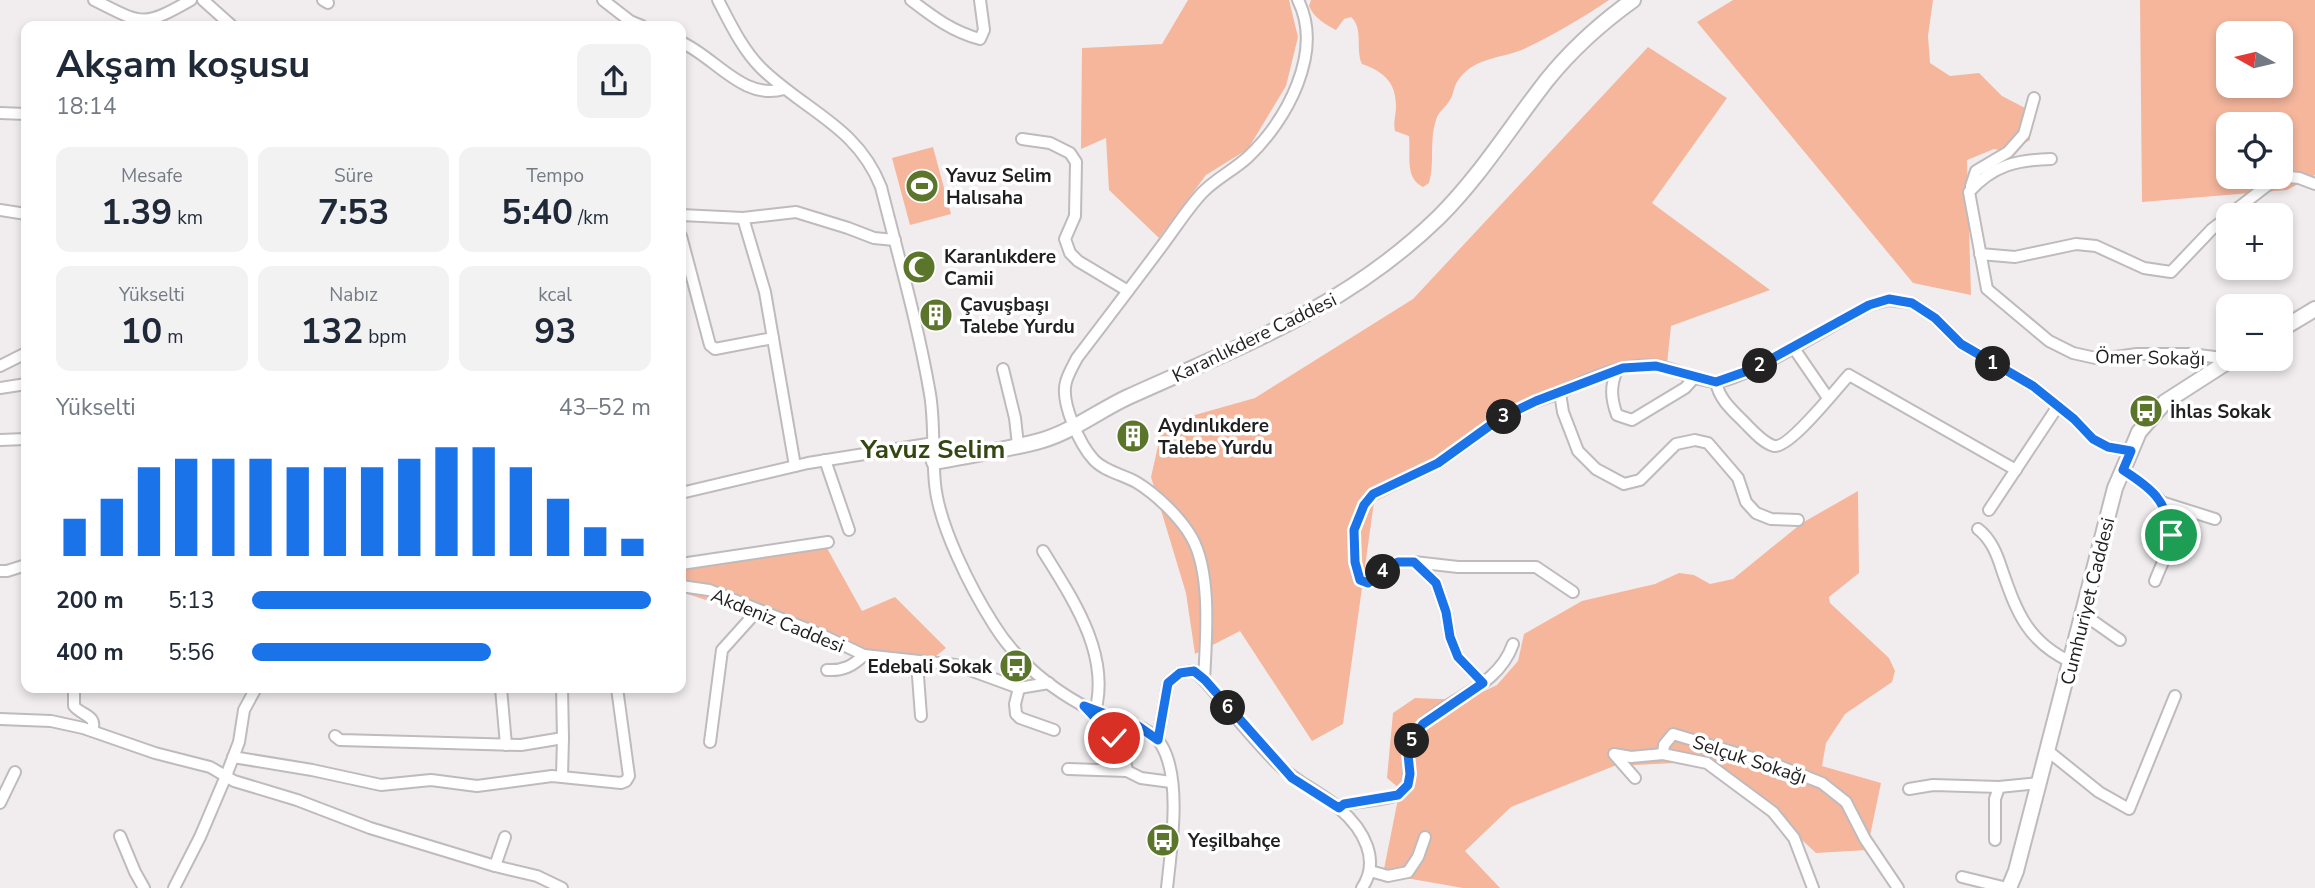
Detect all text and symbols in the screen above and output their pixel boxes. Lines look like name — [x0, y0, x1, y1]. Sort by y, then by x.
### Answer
north arrow — [2216, 21, 2292, 98]
map controls — [2216, 21, 2293, 371]
text: Akşam koşusu — [56, 39, 310, 90]
button: share — [577, 44, 651, 118]
text: 18:14 — [56, 91, 116, 122]
button: locate — [2216, 112, 2293, 189]
text: Mesafe — [121, 163, 183, 189]
text: Süre — [334, 163, 373, 189]
text: Tempo — [526, 163, 584, 189]
place label: Yavuz Selim Halısaha — [945, 163, 1052, 211]
sports icon: Yavuz Selim Halısaha — [903, 167, 941, 205]
text: 1.39 — [101, 189, 172, 236]
text: 7:53 — [318, 189, 389, 236]
text: 5:40 — [501, 189, 573, 236]
button: + — [2216, 203, 2293, 280]
text: km — [172, 205, 203, 231]
text: /km — [573, 205, 609, 231]
place label: Karanlıkdere Camii — [944, 244, 1056, 292]
mosque icon: Karanlıkdere Camii — [900, 248, 938, 286]
text: Yükselti — [119, 282, 185, 308]
text: Nabız — [329, 282, 378, 308]
text: kcal — [538, 282, 572, 308]
street label: Karanlıkdere Caddesi — [1168, 287, 1341, 389]
place label: Çavuşbaşı Talebe Yurdu — [960, 292, 1075, 340]
button: − — [2216, 294, 2293, 371]
building icon: Çavuşbaşı Talebe Yurdu — [917, 296, 955, 334]
text: 10 — [120, 308, 162, 355]
text: 132 — [300, 308, 363, 355]
text: 93 — [534, 308, 576, 355]
text: m — [162, 324, 183, 350]
text: bpm — [363, 324, 407, 350]
street label: Ömer Sokağı — [2095, 344, 2205, 372]
pin: 1 — [1976, 346, 2010, 382]
pin: 2 — [1742, 348, 1778, 384]
text: 1 — [1987, 350, 1998, 376]
text: 2 — [1754, 352, 1765, 378]
text: Yükselti — [56, 392, 136, 423]
text: 43–52 m — [559, 392, 651, 423]
bus stop icon: İhlas Sokak — [2127, 392, 2165, 430]
place label: İhlas Sokak — [2170, 399, 2272, 425]
pin: 3 — [1486, 400, 1522, 434]
text: 3 — [1498, 403, 1509, 429]
place label: Aydınlıkdere Talebe Yurdu — [1158, 413, 1273, 461]
building icon: Aydınlıkdere Talebe Yurdu — [1114, 417, 1152, 455]
district label: Yavuz Selim — [860, 432, 1005, 467]
pin — [2141, 505, 2201, 565]
street label: Cumhuriyet Caddesi — [2055, 515, 2121, 688]
icon: arrive — [2152, 516, 2190, 554]
pin: 4 — [1366, 554, 1400, 590]
text: 4 — [1377, 558, 1388, 584]
street label: Akdeniz Caddesi — [707, 582, 848, 659]
text: 200 m — [56, 585, 124, 616]
text: 5:13 — [168, 585, 215, 616]
text: 400 m — [56, 637, 124, 668]
text: 5:56 — [168, 637, 215, 668]
bus stop icon: Edebali Sokak — [997, 647, 1035, 685]
place label: Edebali Sokak — [868, 654, 993, 680]
pin: 6 — [1210, 690, 1246, 726]
text: 6 — [1222, 694, 1233, 720]
pin — [1084, 708, 1144, 768]
icon: check — [1095, 719, 1133, 757]
pin: 5 — [1394, 724, 1430, 758]
text: 5 — [1406, 727, 1417, 753]
street label: Selçuk Sokağı — [1689, 729, 1810, 791]
bus stop icon: Yeşilbahçe — [1144, 821, 1182, 859]
place label: Yeşilbahçe — [1187, 828, 1281, 854]

